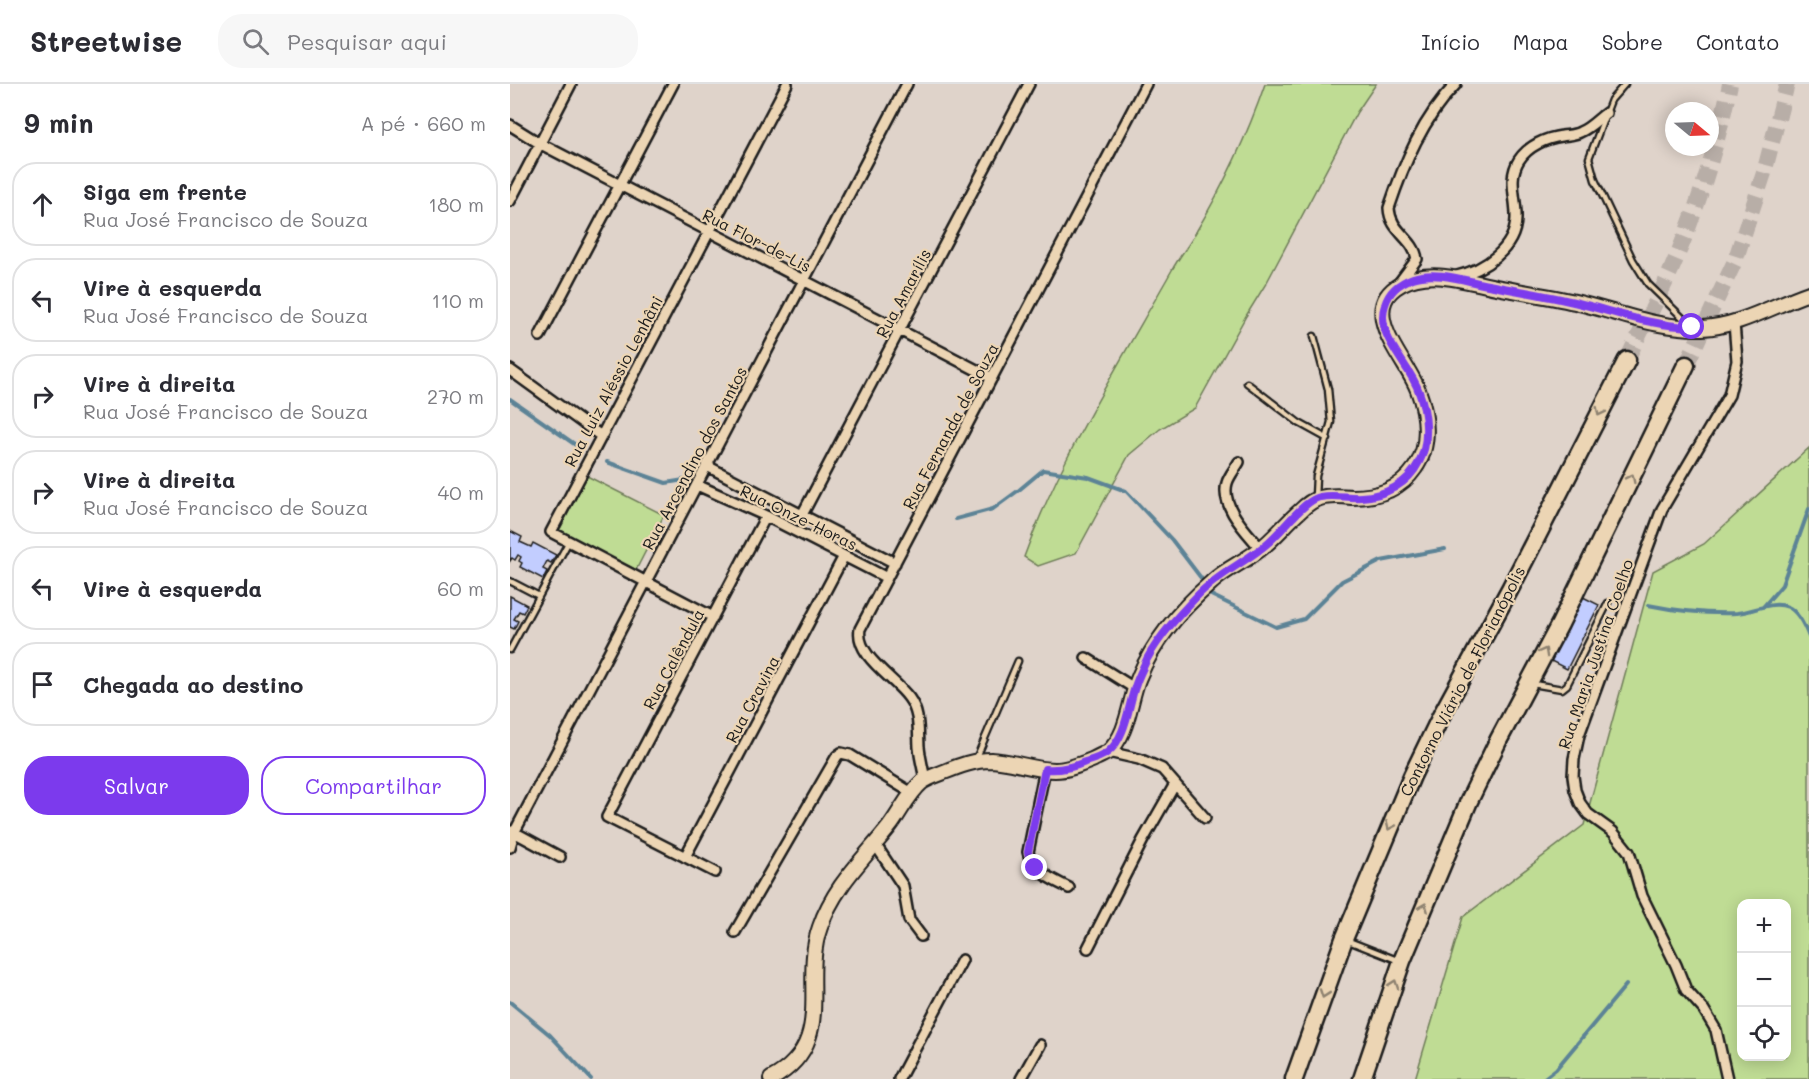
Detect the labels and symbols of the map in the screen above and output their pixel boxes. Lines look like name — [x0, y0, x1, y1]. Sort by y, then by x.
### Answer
north arrow — [1665, 102, 1719, 156]
street label: Rua Flor-de-Lis — [699, 204, 815, 276]
street label: Rua Amarílis — [871, 245, 935, 341]
street label: Rua Luiz Aléssio Lenhâni — [559, 292, 667, 470]
route start — [1678, 313, 1704, 339]
street label: Rua Fernanda de Souza — [897, 339, 1003, 513]
street label: Rua Arcendino dos Santos — [637, 363, 751, 553]
one-way arrow — [1596, 405, 1607, 416]
one-way arrow — [1624, 473, 1636, 484]
street label: Rua Onze-Horas — [737, 480, 861, 554]
street label: Rua Maria Justina Coelho — [1553, 556, 1637, 752]
street label: Contorno Viário de Florianópolis — [1395, 562, 1529, 800]
street label: Rua Calêndula — [638, 605, 708, 713]
one-way arrow — [1537, 648, 1548, 659]
street label: Rua Cravina — [720, 652, 784, 746]
one-way arrow — [1385, 820, 1397, 831]
route end — [1021, 854, 1047, 880]
one-way arrow — [1417, 902, 1429, 913]
one-way arrow — [1387, 979, 1400, 990]
one-way arrow — [1319, 988, 1332, 999]

